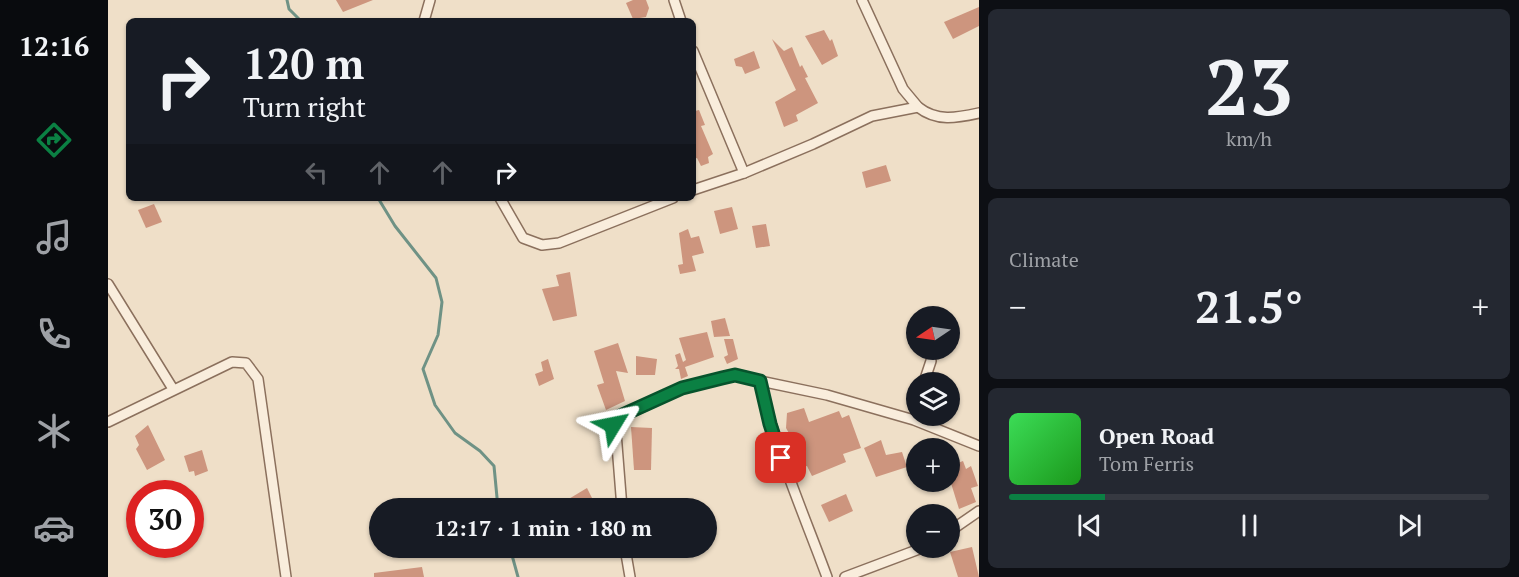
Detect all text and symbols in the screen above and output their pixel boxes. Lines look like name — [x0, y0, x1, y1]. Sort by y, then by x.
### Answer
text: 12:16 — [19, 28, 89, 64]
text: 23 — [1205, 34, 1293, 137]
text: 120 m — [243, 35, 364, 91]
icon: right — [144, 42, 222, 120]
text: Turn right — [243, 89, 366, 125]
icon: directions — [33, 119, 75, 161]
text: km/h — [1226, 125, 1272, 152]
icon: left — [300, 156, 333, 189]
icon: ahead — [363, 156, 396, 189]
icon: ahead — [426, 156, 459, 189]
icon: right — [489, 156, 522, 189]
icon: music — [33, 216, 75, 258]
text: Climate — [1009, 246, 1079, 273]
text: 21.5° — [1195, 276, 1303, 336]
text: − — [1009, 285, 1027, 328]
text: + — [1471, 285, 1489, 328]
north arrow — [906, 306, 960, 360]
map controls — [906, 306, 960, 558]
icon: phone — [33, 313, 75, 355]
button: layers — [906, 372, 960, 426]
position arrow — [581, 393, 645, 457]
icon: climate — [33, 410, 75, 452]
text: Open Road — [1099, 421, 1214, 450]
pin — [755, 432, 806, 483]
button: + — [906, 438, 960, 492]
icon: arrive — [764, 441, 797, 474]
text: Tom Ferris — [1099, 450, 1194, 477]
speed limit sign: 30 — [126, 480, 204, 558]
button: − — [906, 504, 960, 558]
icon: car — [33, 507, 75, 549]
icon: previous — [1073, 509, 1106, 542]
icon: pause — [1233, 509, 1266, 542]
icon: next — [1393, 509, 1426, 542]
text: 12:17 · 1 min · 180 m — [434, 513, 652, 542]

